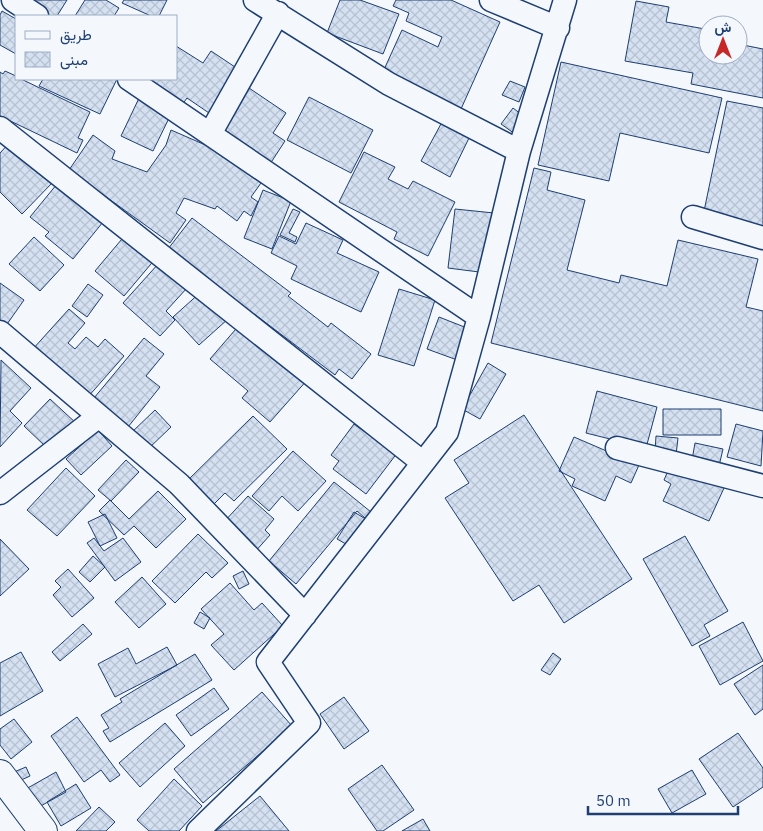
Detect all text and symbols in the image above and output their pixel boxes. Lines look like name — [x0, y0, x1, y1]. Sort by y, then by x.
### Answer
legend — [15, 15, 178, 80]
north arrow — [698, 15, 748, 65]
text: ش — [715, 18, 732, 36]
text: طريق — [60, 25, 92, 45]
text: مبنى — [60, 50, 88, 70]
scale bar — [588, 784, 738, 816]
text: 50 m — [596, 791, 631, 810]

